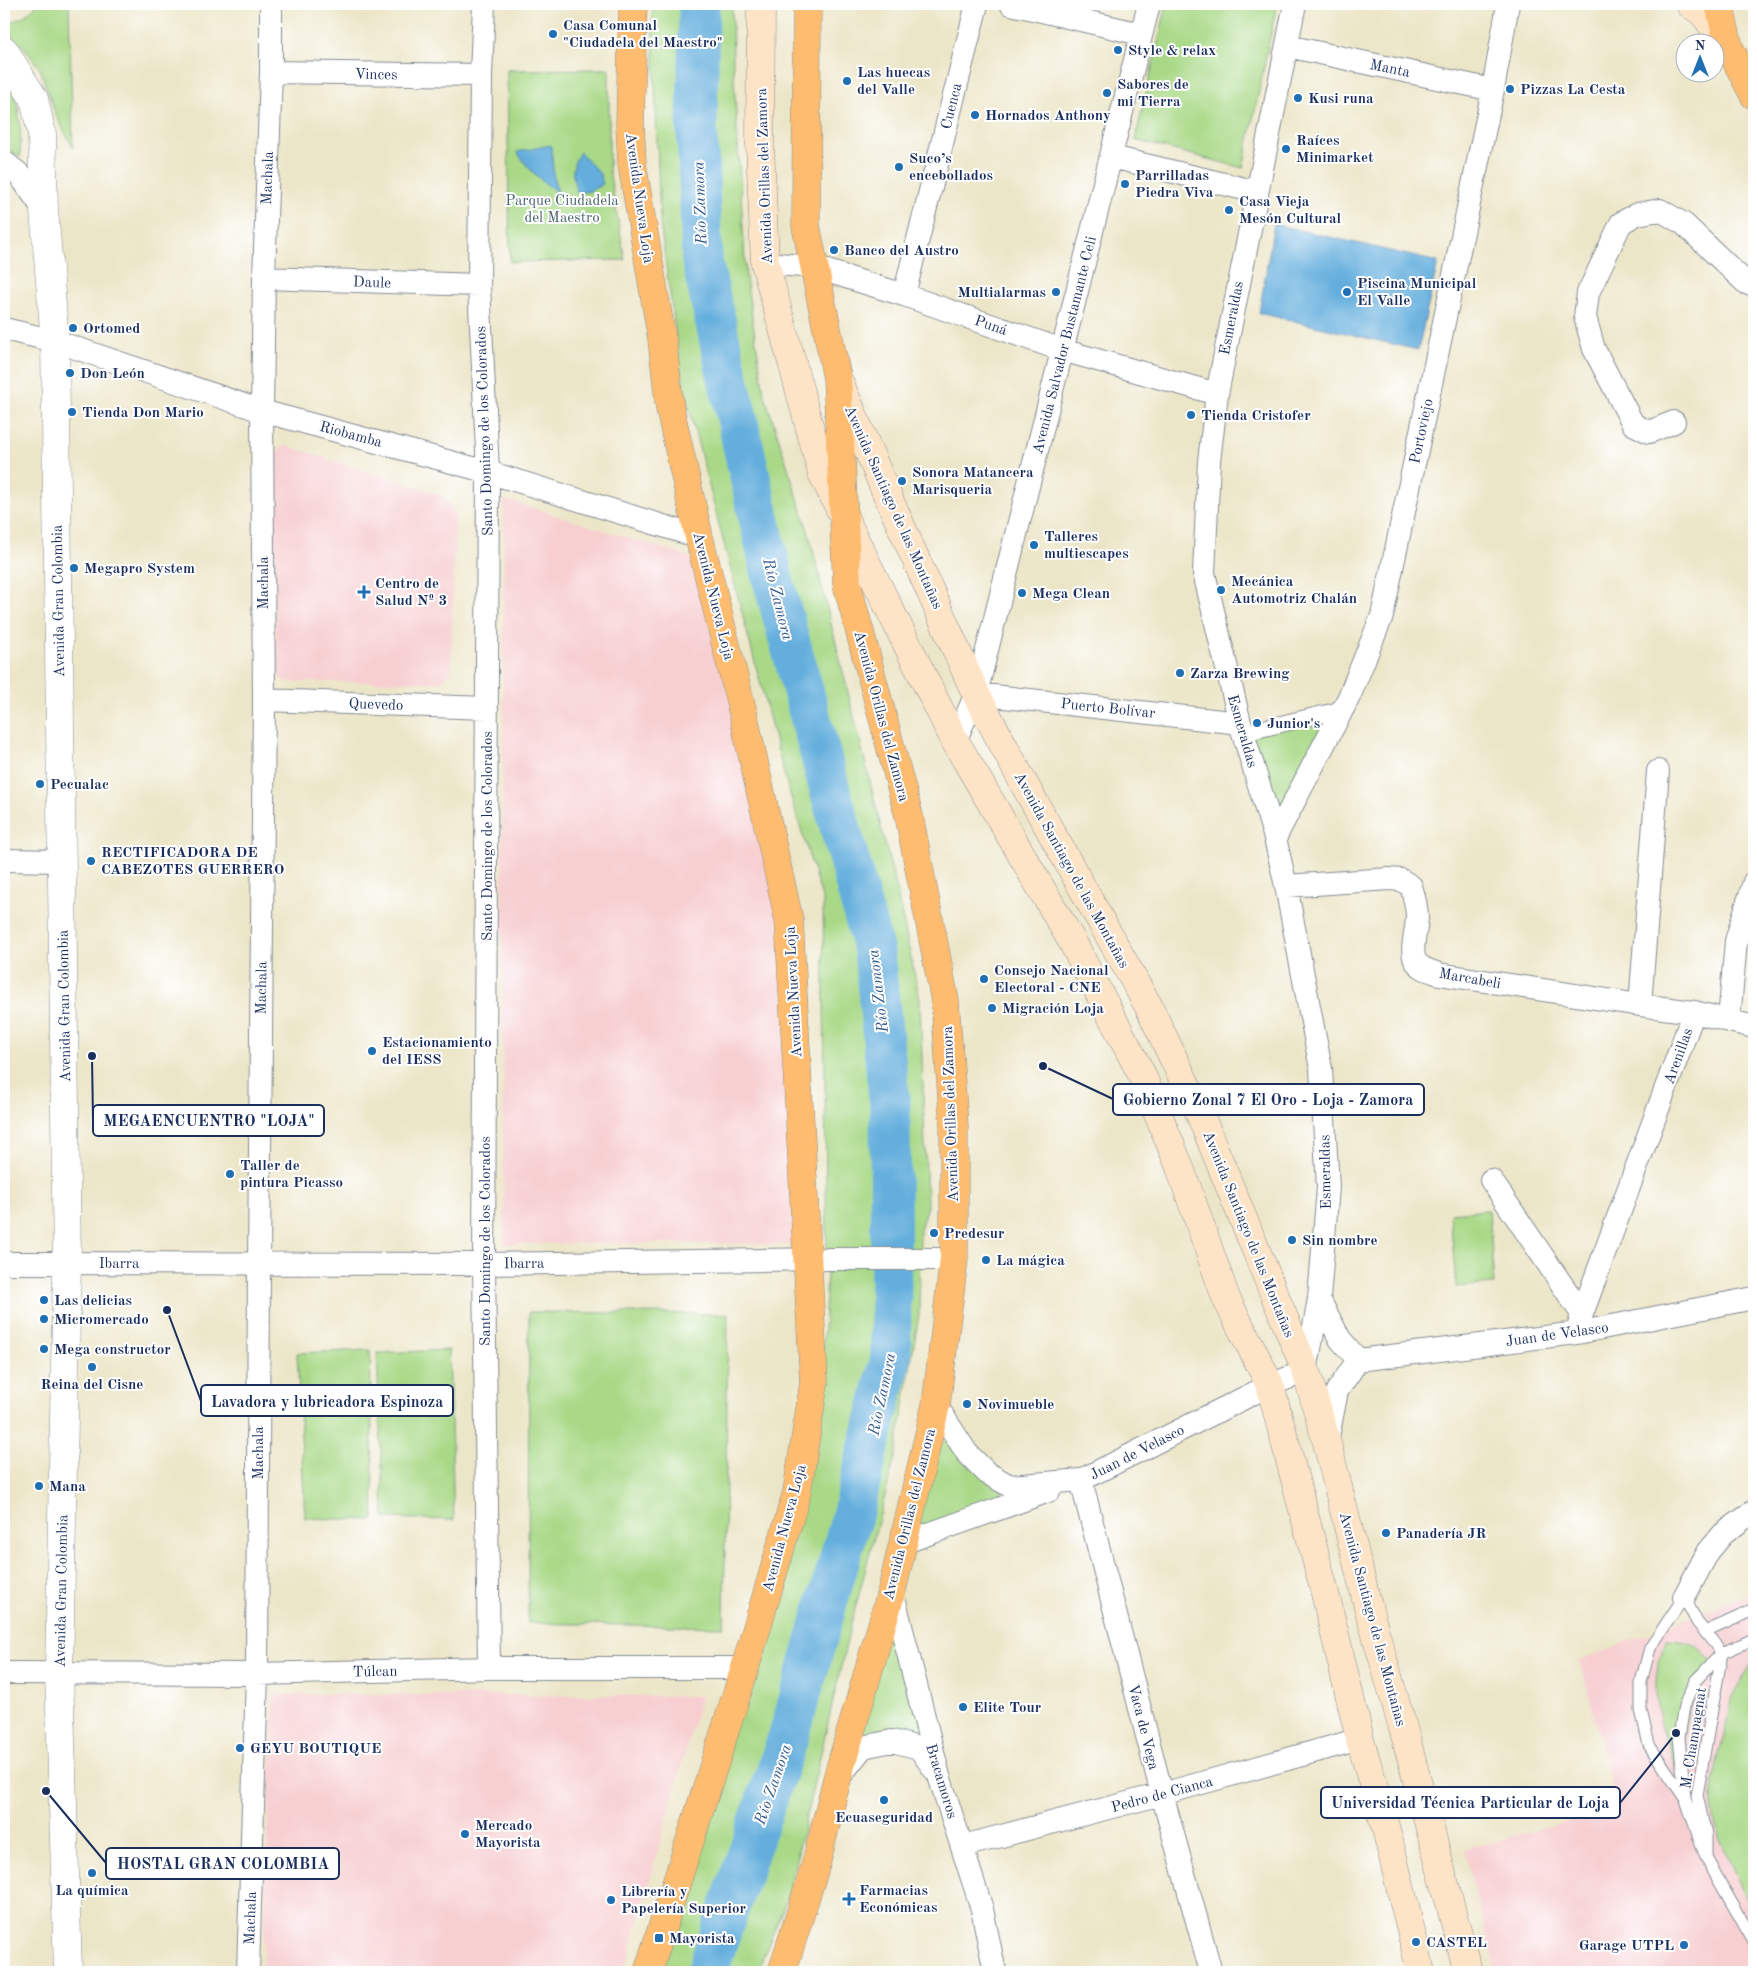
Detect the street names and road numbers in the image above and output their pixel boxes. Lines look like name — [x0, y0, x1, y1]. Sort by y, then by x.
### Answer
street label: Manta — [1368, 58, 1412, 81]
street label: Vinces — [354, 68, 398, 83]
street label: Cuenca — [939, 81, 966, 131]
street label: Avenida Orillas del Zamora — [755, 87, 776, 264]
street label: Avenida Nueva Loja — [622, 132, 655, 265]
street label: Machala — [260, 150, 277, 205]
street label: Avenida Salvador Bustamante Celi — [1031, 235, 1100, 456]
street label: Daule — [353, 275, 391, 292]
street label: Esmeraldas — [1218, 280, 1247, 357]
street label: Puná — [972, 314, 1009, 339]
street label: Santo Domingo de los Colorados — [474, 326, 497, 536]
street label: Portoviejo — [1408, 397, 1437, 465]
street label: Avenida Santiago de las Montañas — [841, 403, 945, 612]
street label: Riobamba — [318, 420, 384, 451]
street label: Avenida Gran Colombia — [51, 524, 68, 678]
street label: Avenida Nueva Loja — [689, 531, 736, 663]
street label: Machala — [257, 556, 272, 610]
street label: Avenida Orillas del Zamora — [851, 629, 911, 804]
street label: Esmeraldas — [1224, 693, 1259, 770]
street label: Quevedo — [348, 697, 404, 714]
street label: Puerto Bolívar — [1060, 697, 1156, 722]
street label: Santo Domingo de los Colorados — [481, 731, 496, 941]
street label: Avenida Santiago de las Montañas — [1010, 770, 1131, 971]
street label: Avenida Nueva Loja — [784, 925, 805, 1058]
street label: Avenida Gran Colombia — [57, 929, 74, 1083]
street label: Machala — [255, 961, 270, 1015]
street label: Marcabeli — [1438, 967, 1502, 992]
street label: Avenida Orillas del Zamora — [941, 1025, 962, 1202]
street label: Arenillas — [1662, 1026, 1696, 1087]
street label: Avenida Santiago de las Montañas — [1199, 1129, 1296, 1340]
street label: Esmeraldas — [1318, 1134, 1335, 1210]
street label: Santo Domingo de los Colorados — [479, 1136, 494, 1346]
street label: Ibarra — [99, 1257, 140, 1272]
street label: Ibarra — [504, 1257, 545, 1272]
street label: Juan de Velasco — [1505, 1321, 1610, 1350]
street label: Juan de Velasco — [1088, 1423, 1187, 1484]
street label: Machala — [252, 1426, 267, 1480]
street label: Avenida Orillas del Zamora — [882, 1426, 939, 1602]
street label: Avenida Nueva Loja — [761, 1462, 810, 1594]
street label: Avenida Santiago de las Montañas — [1336, 1511, 1407, 1728]
street label: Avenida Gran Colombia — [54, 1514, 71, 1668]
street label: Túlcan — [352, 1665, 398, 1680]
street label: Vaca de Vega — [1125, 1683, 1161, 1772]
street label: M. Champagnat — [1679, 1686, 1710, 1790]
street label: Bracamoros — [922, 1742, 959, 1821]
street label: Pedro de Cianca — [1110, 1775, 1215, 1816]
street label: Machala — [243, 1890, 260, 1945]

